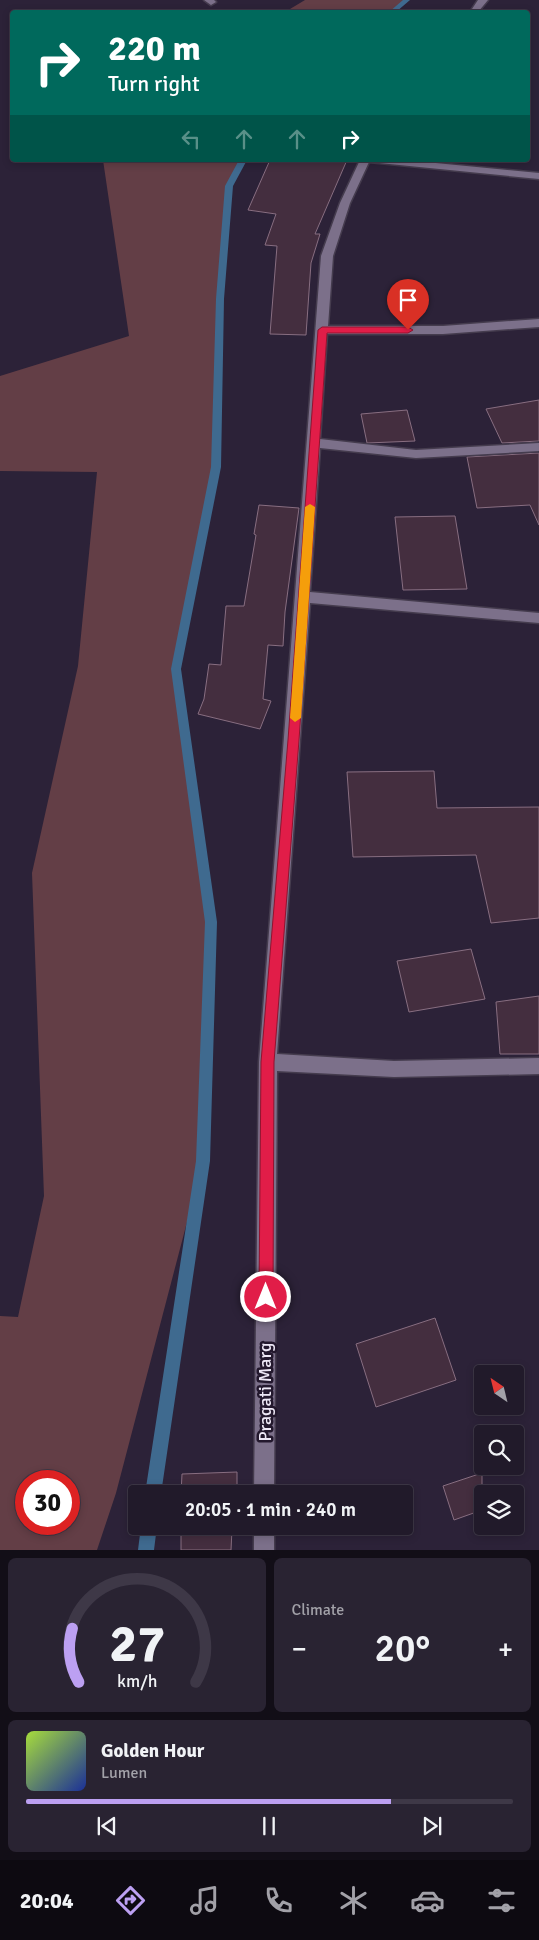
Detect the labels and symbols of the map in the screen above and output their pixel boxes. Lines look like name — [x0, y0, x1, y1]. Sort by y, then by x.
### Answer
pin — [387, 279, 429, 330]
position arrow — [239, 1270, 291, 1322]
street label: Pragati Marg — [254, 1343, 276, 1441]
north arrow — [474, 1365, 524, 1415]
speed limit sign: 30 — [15, 1470, 80, 1535]

